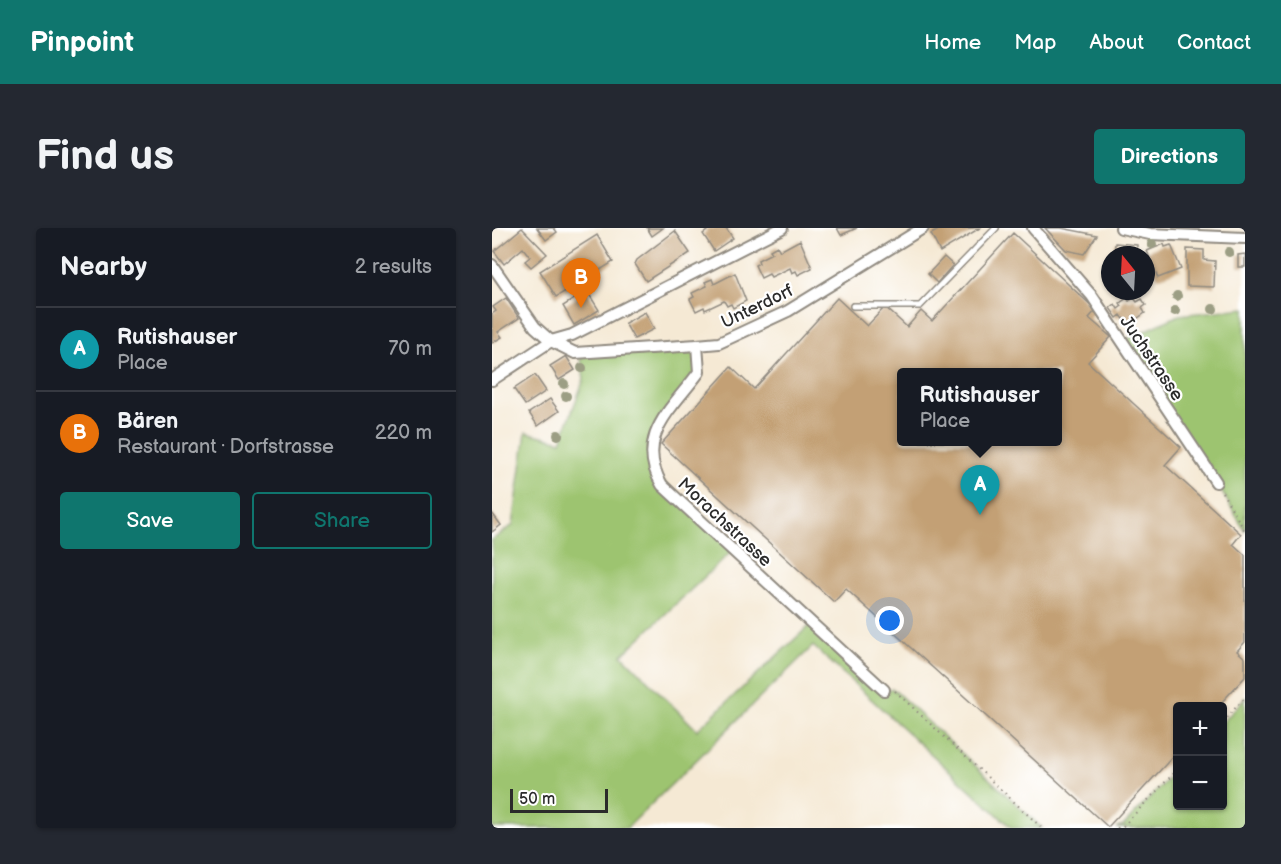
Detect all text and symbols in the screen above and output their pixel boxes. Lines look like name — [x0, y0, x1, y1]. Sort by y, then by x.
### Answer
text: Pinpoint — [30, 26, 134, 59]
text: Home — [924, 30, 981, 55]
text: Map — [1014, 30, 1056, 55]
text: About — [1089, 30, 1144, 55]
text: Contact — [1177, 30, 1251, 55]
button: Directions — [1094, 129, 1245, 184]
text: Find us — [36, 131, 174, 182]
north arrow — [1101, 246, 1155, 300]
text: Nearby — [60, 252, 147, 283]
text: 2 results — [355, 255, 432, 279]
pin: B — [562, 259, 601, 308]
street label: Unterdorf — [718, 280, 797, 333]
street label: Juchstrasse — [1115, 312, 1188, 405]
text: Rutishauser — [117, 324, 237, 351]
text: A — [73, 337, 86, 361]
text: 70 m — [388, 337, 432, 361]
text: Place — [117, 351, 168, 375]
popup — [897, 368, 1062, 446]
text: Rutishauser — [919, 382, 1040, 409]
text: Bären — [117, 408, 178, 435]
text: Place — [919, 409, 970, 433]
text: B — [72, 421, 87, 445]
text: 220 m — [375, 421, 432, 445]
text: Restaurant · Dorfstrasse — [117, 435, 334, 459]
pin: A — [960, 466, 1000, 515]
street label: Morachstrasse — [673, 473, 776, 571]
button: Save — [60, 492, 240, 549]
button: Share — [252, 492, 432, 549]
your location — [875, 606, 904, 635]
map controls — [1173, 702, 1227, 810]
button: + — [1173, 702, 1227, 756]
button: − — [1173, 756, 1227, 810]
scale bar — [510, 786, 608, 814]
text: 50 m — [519, 790, 555, 809]

